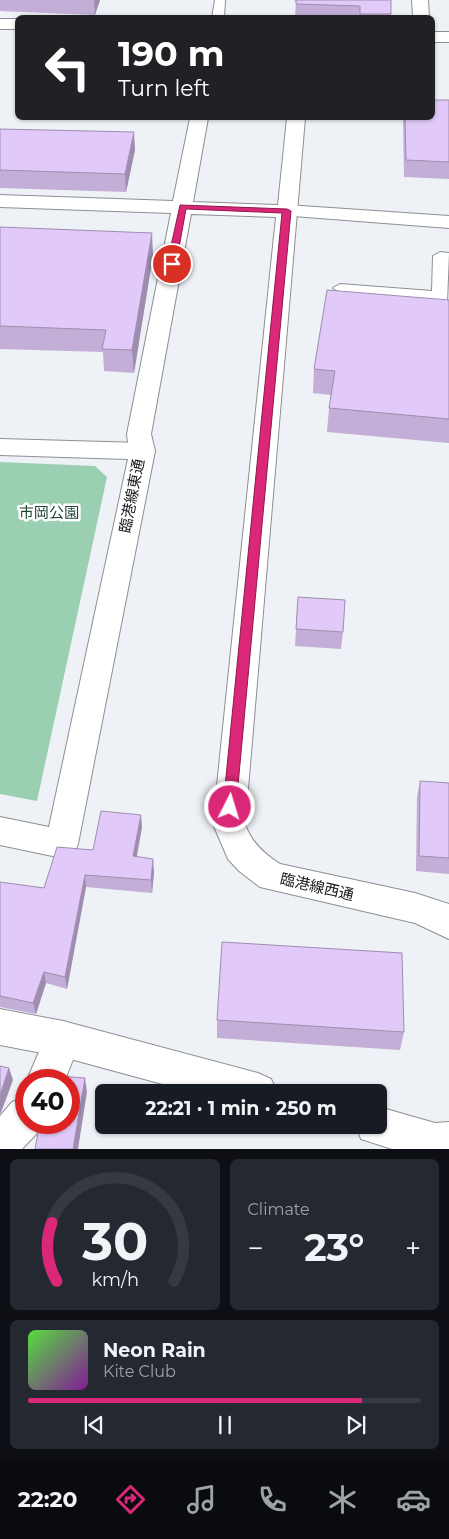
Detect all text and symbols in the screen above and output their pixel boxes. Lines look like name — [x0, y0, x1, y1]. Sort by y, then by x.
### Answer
text: 190 m — [118, 32, 224, 75]
icon: left — [35, 35, 100, 100]
text: Turn left — [118, 75, 210, 102]
pin — [151, 243, 193, 285]
icon: arrive — [158, 250, 186, 278]
street label: 臨港線東通 — [115, 457, 148, 535]
park label: 市岡公園 — [19, 503, 79, 522]
position arrow — [203, 780, 255, 832]
street label: 臨港線西通 — [278, 869, 356, 904]
speed limit sign: 40 — [15, 1069, 80, 1134]
text: 22:21 · 1 min · 250 m — [145, 1097, 337, 1120]
text: Climate — [248, 1200, 310, 1219]
text: 30 — [81, 1210, 148, 1273]
text: 23° — [304, 1224, 364, 1271]
text: − — [248, 1231, 264, 1265]
text: + — [405, 1231, 421, 1265]
text: km/h — [91, 1269, 139, 1290]
text: Neon Rain — [103, 1339, 206, 1362]
text: Kite Club — [103, 1362, 176, 1381]
icon: previous — [80, 1411, 108, 1439]
icon: pause — [211, 1411, 239, 1439]
icon: next — [342, 1411, 370, 1439]
icon: directions — [113, 1482, 148, 1517]
icon: music — [184, 1482, 219, 1517]
icon: phone — [255, 1482, 290, 1517]
icon: climate — [325, 1482, 360, 1517]
icon: car — [396, 1482, 431, 1517]
text: 22:20 — [18, 1486, 78, 1513]

